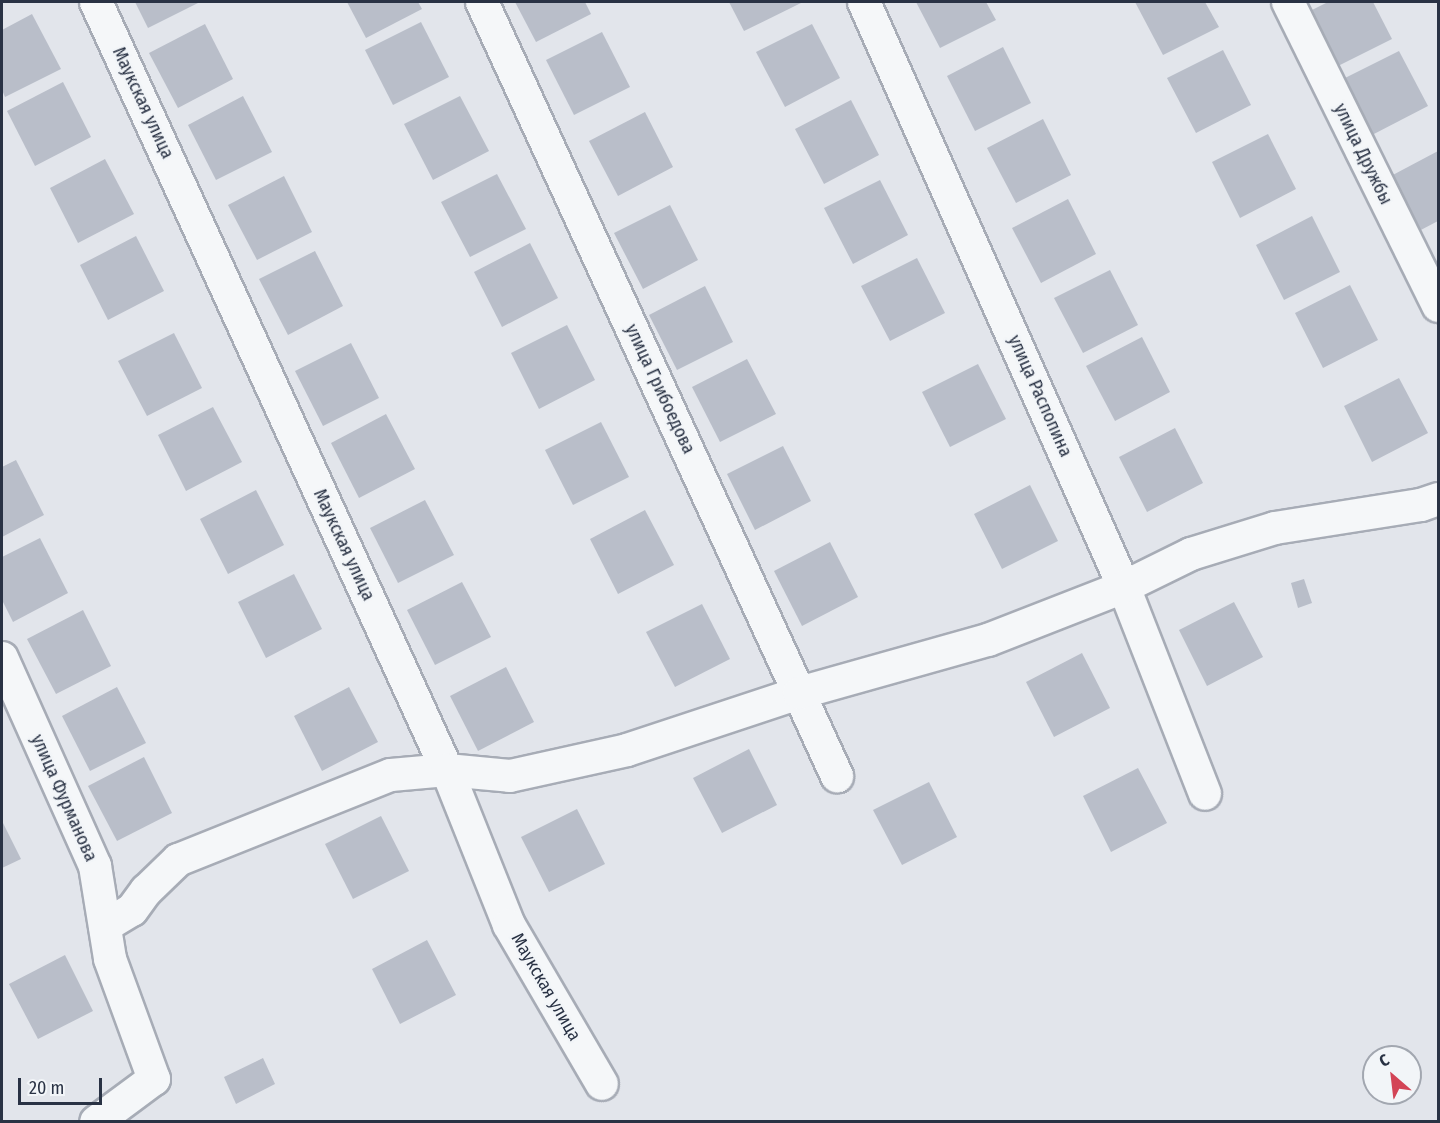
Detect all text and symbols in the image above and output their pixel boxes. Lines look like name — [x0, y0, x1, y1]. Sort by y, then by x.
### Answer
street label: Маукская улица — [108, 44, 178, 162]
street label: улица Дружбы — [1329, 100, 1397, 208]
street label: улица Грибоедова — [621, 321, 699, 457]
street label: улица Распопина — [1004, 332, 1076, 460]
street label: Маукская улица — [309, 486, 379, 604]
street label: улица Фурманова — [26, 731, 102, 865]
street label: Маукская улица — [506, 929, 586, 1045]
north arrow — [1362, 1045, 1422, 1105]
text: С — [1376, 1050, 1392, 1071]
scale bar — [21, 1066, 105, 1104]
text: 20 m — [29, 1077, 64, 1099]

